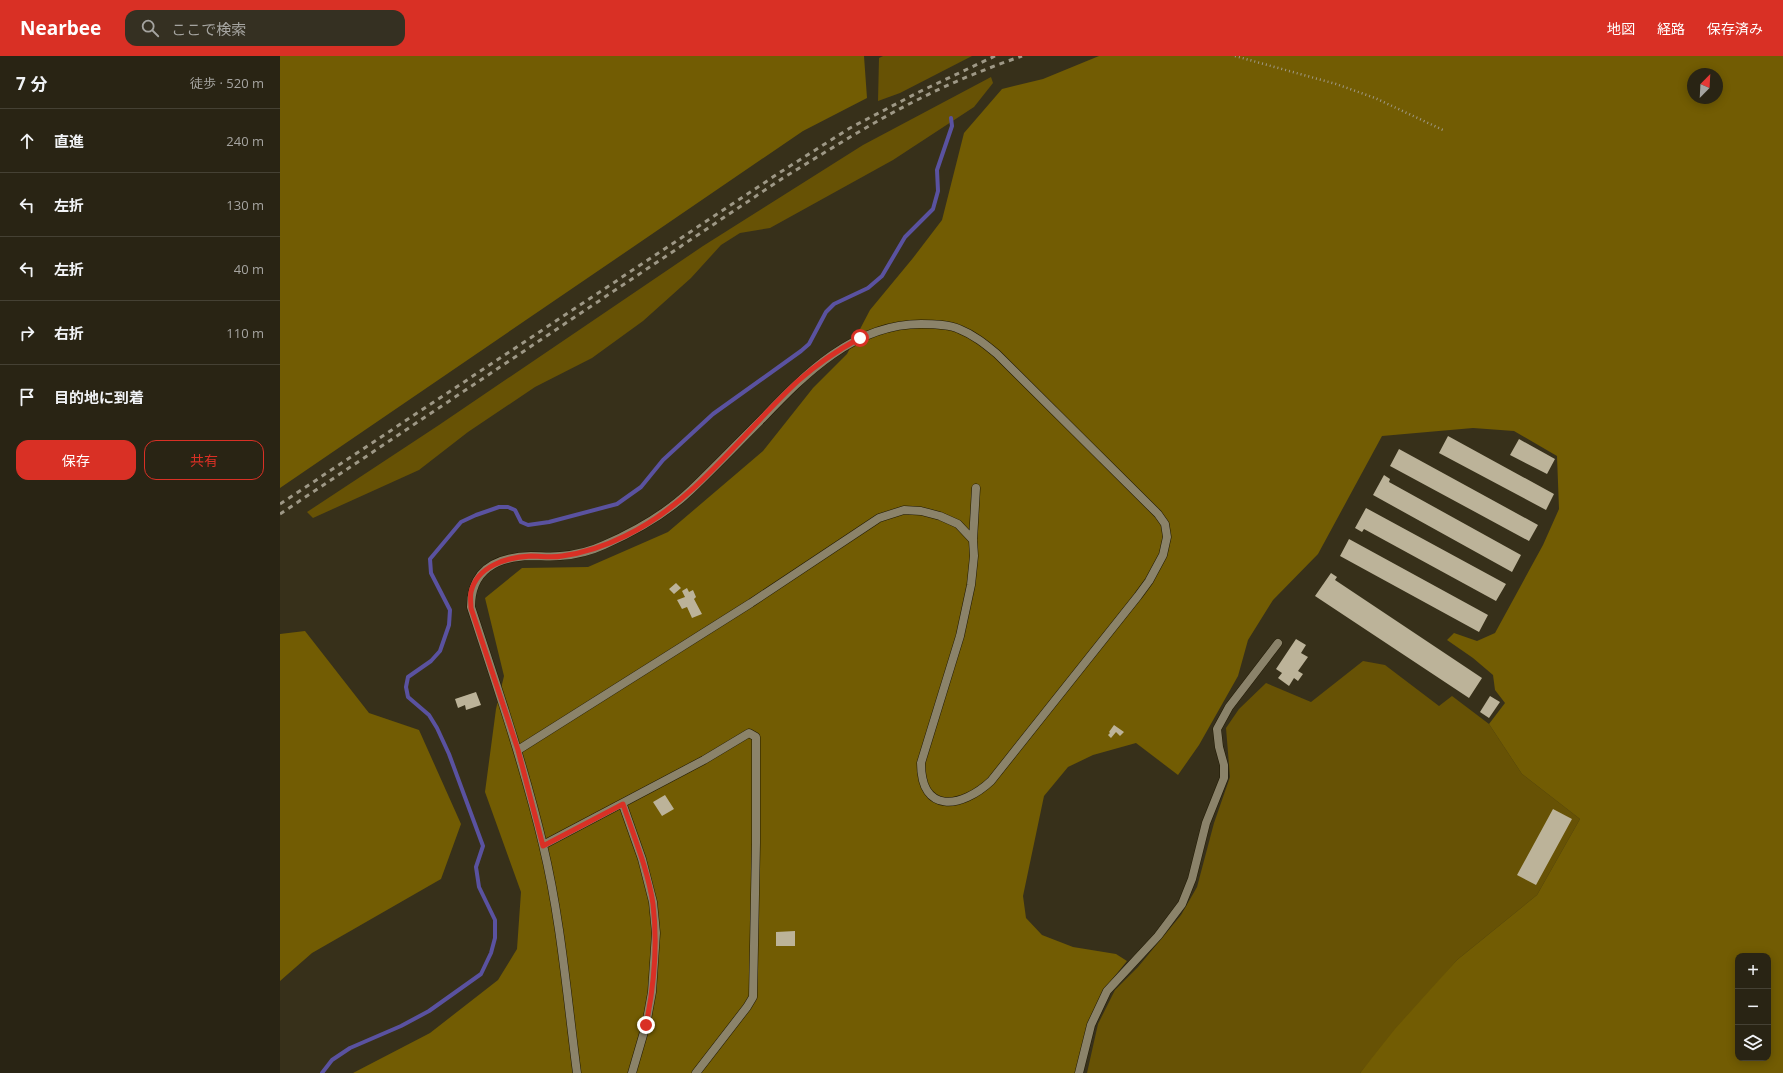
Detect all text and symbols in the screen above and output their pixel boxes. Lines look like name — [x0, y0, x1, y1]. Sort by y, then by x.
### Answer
search box — [125, 10, 405, 46]
text: Nearbee — [20, 15, 101, 41]
icon: search — [139, 17, 161, 39]
text: ここで検索 — [171, 19, 246, 39]
text: 地図 — [1607, 19, 1635, 38]
text: 経路 — [1657, 19, 1685, 38]
text: 保存済み — [1707, 19, 1763, 38]
north arrow — [1687, 68, 1723, 104]
text: 7 分 — [16, 72, 47, 95]
text: 徒歩 · 520 m — [190, 74, 264, 92]
icon: ahead — [16, 130, 38, 152]
text: 直進 — [54, 131, 84, 151]
text: 240 m — [226, 132, 264, 150]
icon: left — [16, 194, 38, 216]
text: 左折 — [54, 195, 84, 215]
text: 130 m — [226, 196, 264, 214]
icon: left — [16, 258, 38, 280]
text: 左折 — [54, 259, 84, 279]
text: 40 m — [234, 260, 264, 278]
icon: right — [16, 322, 38, 344]
text: 右折 — [54, 323, 84, 343]
text: 110 m — [226, 324, 264, 342]
route start — [851, 329, 869, 347]
icon: arrive — [16, 386, 38, 408]
text: 目的地に到着 — [54, 387, 144, 407]
button: 保存 — [16, 440, 136, 480]
button: 共有 — [144, 440, 264, 480]
map controls — [1735, 953, 1771, 1061]
button: + — [1735, 953, 1771, 989]
button: − — [1735, 989, 1771, 1025]
route end — [637, 1016, 655, 1034]
button: layers — [1735, 1025, 1771, 1061]

